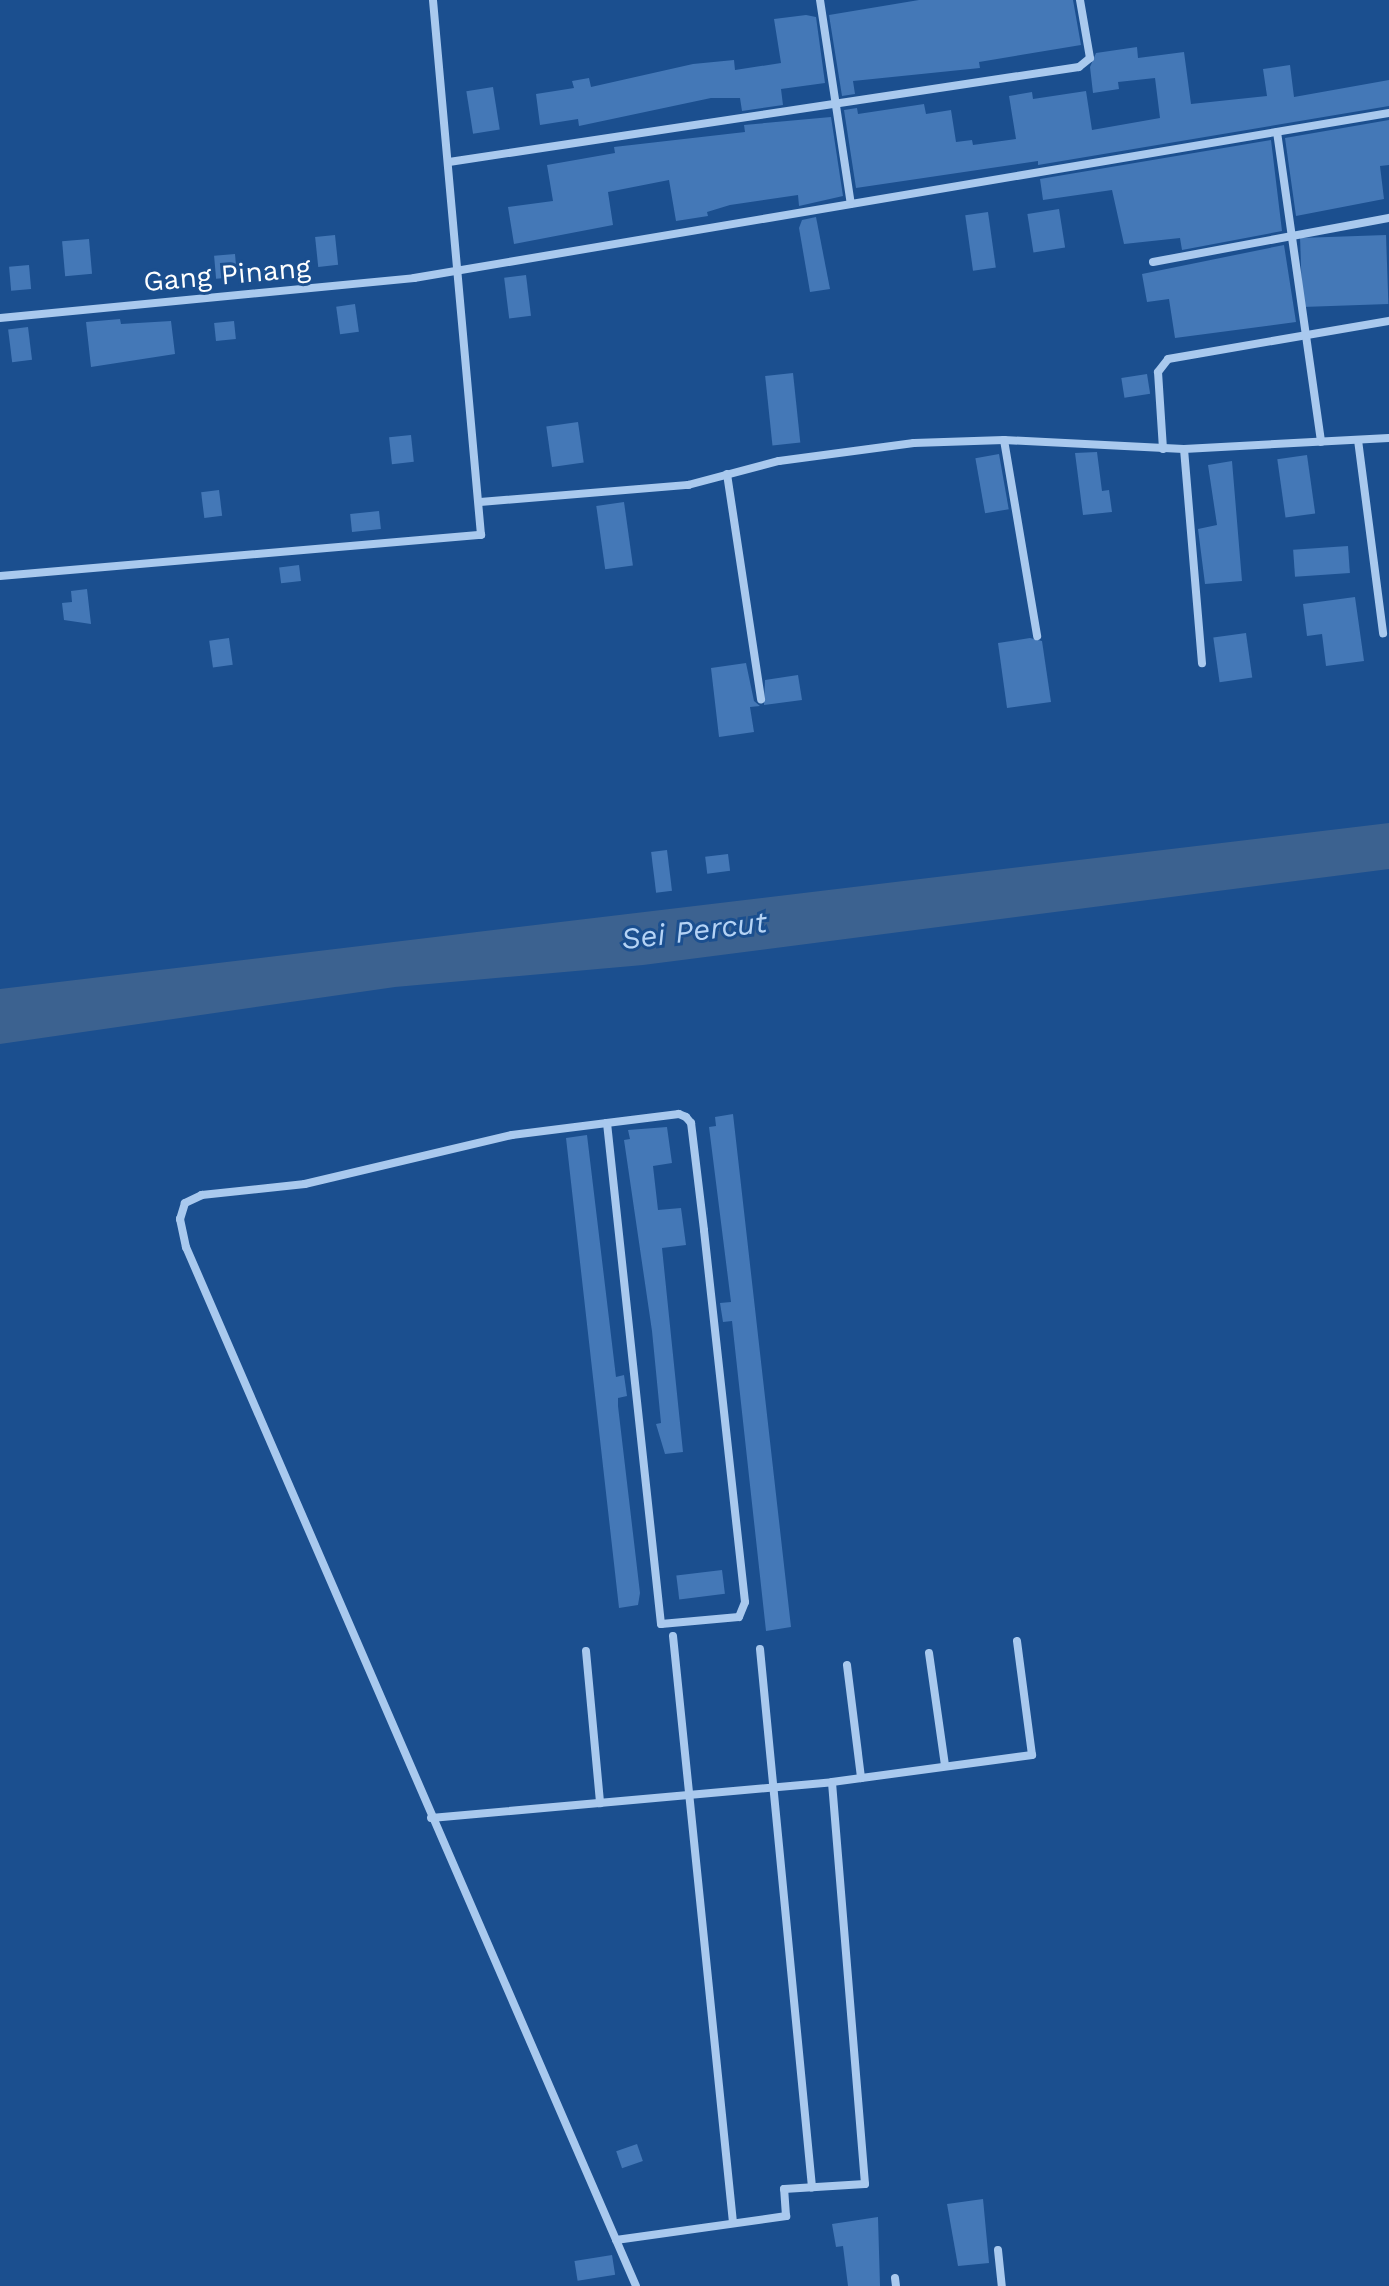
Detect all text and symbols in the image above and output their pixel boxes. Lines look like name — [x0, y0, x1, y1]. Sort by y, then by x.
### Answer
street label: Gang Pinang — [142, 251, 312, 299]
water label: Sei Percut — [619, 904, 769, 958]

